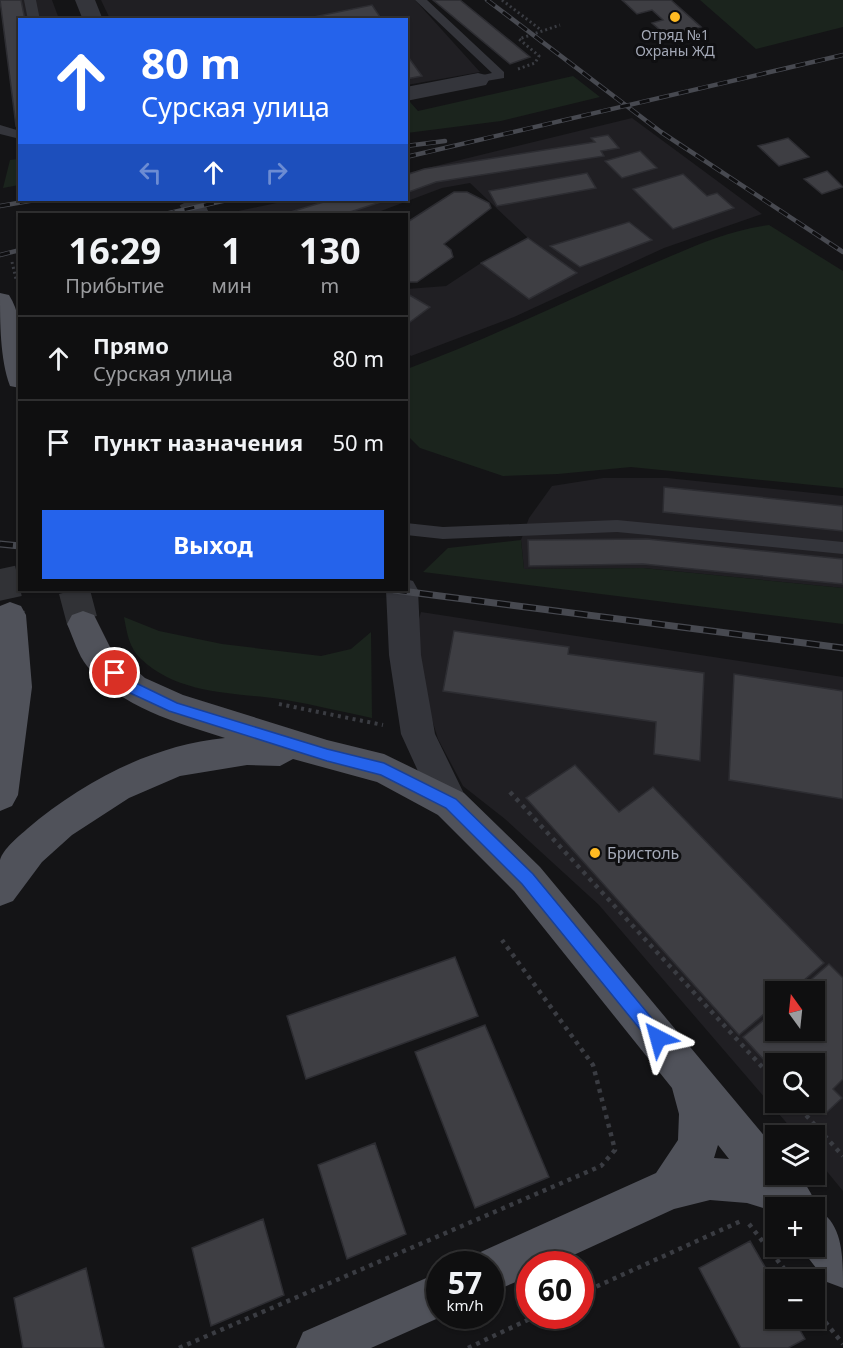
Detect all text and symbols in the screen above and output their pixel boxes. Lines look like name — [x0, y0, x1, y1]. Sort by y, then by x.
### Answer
marker: Отряд №1 Охраны ЖД — [668, 10, 682, 24]
place label: Отряд №1 Охраны ЖД — [635, 25, 716, 60]
text: 80 m — [141, 34, 241, 91]
icon: ahead — [42, 42, 120, 120]
text: Сурская улица — [141, 88, 330, 125]
icon: left — [134, 156, 167, 189]
icon: ahead — [197, 156, 230, 189]
icon: right — [260, 156, 293, 189]
text: 16:29 — [69, 226, 161, 275]
text: 1 — [221, 226, 242, 275]
text: 130 — [299, 226, 361, 275]
text: Прибытие — [65, 272, 164, 299]
text: мин — [212, 272, 252, 299]
text: m — [320, 272, 339, 299]
text: Прямо — [93, 330, 169, 360]
icon: ahead — [42, 342, 75, 375]
text: 80 m — [333, 343, 384, 373]
text: Сурская улица — [93, 360, 233, 387]
icon: arrive — [42, 426, 75, 459]
text: Пункт назначения — [93, 427, 303, 457]
text: 50 m — [333, 427, 384, 457]
button: Выход — [42, 510, 384, 579]
pin — [89, 647, 140, 698]
icon: arrive — [98, 656, 131, 689]
place label: Бристоль — [607, 842, 679, 864]
marker: Бристоль — [588, 846, 602, 860]
north arrow — [765, 981, 825, 1041]
map controls — [765, 981, 825, 1329]
position arrow — [626, 1006, 690, 1070]
button: search — [765, 1053, 825, 1113]
button: layers — [765, 1125, 825, 1185]
button: + — [765, 1197, 825, 1257]
speed limit sign: 60 — [516, 1251, 594, 1329]
text: 57 — [448, 1262, 482, 1303]
button: − — [765, 1269, 825, 1329]
text: km/h — [447, 1295, 483, 1315]

